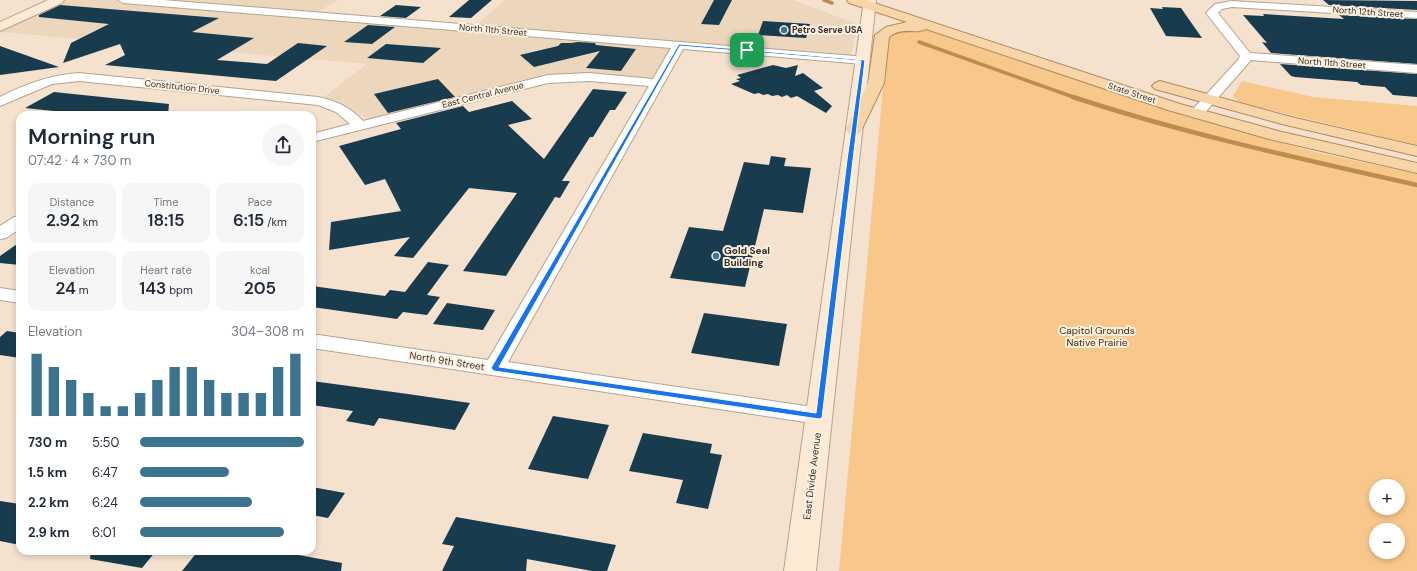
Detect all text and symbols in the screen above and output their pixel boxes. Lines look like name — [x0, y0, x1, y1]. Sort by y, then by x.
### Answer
street label: North 12th Street — [1332, 4, 1404, 20]
street label: North 11th Street — [459, 21, 528, 39]
place label: Petro Serve USA — [792, 24, 863, 36]
marker: Petro Serve USA — [779, 25, 789, 35]
pin — [730, 33, 764, 67]
icon: arrive — [736, 39, 758, 61]
street label: North 11th Street — [1298, 55, 1367, 71]
street label: Constitution Drive — [144, 77, 220, 97]
street label: East Central Avenue — [441, 79, 525, 111]
street label: State Street — [1106, 80, 1158, 107]
text: Morning run — [28, 122, 155, 151]
button: share — [262, 124, 304, 166]
text: 07:42 · 4 × 730 m — [28, 152, 131, 169]
text: Distance — [50, 195, 94, 209]
text: Time — [154, 195, 178, 209]
text: Pace — [248, 195, 272, 209]
text: 2.92 — [46, 209, 80, 231]
text: 18:15 — [147, 209, 185, 231]
text: 6:15 — [233, 209, 264, 231]
text: km — [80, 215, 98, 229]
text: /km — [264, 215, 287, 229]
place label: Gold Seal Building — [724, 244, 770, 269]
marker: Gold Seal Building — [711, 251, 721, 261]
text: Elevation — [49, 263, 95, 277]
text: Heart rate — [140, 263, 192, 277]
text: kcal — [250, 263, 270, 277]
text: 24 — [55, 277, 76, 299]
text: 143 — [139, 277, 166, 299]
text: 205 — [244, 277, 276, 299]
text: m — [76, 283, 89, 297]
text: bpm — [166, 283, 193, 297]
text: Elevation — [28, 323, 82, 340]
text: 304–308 m — [231, 323, 304, 340]
park label: Capitol Grounds Native Prairie — [1059, 324, 1135, 349]
street label: North 9th Street — [409, 349, 486, 373]
street label: East Divide Avenue — [800, 431, 824, 520]
text: 730 m — [28, 434, 67, 451]
text: 5:50 — [92, 434, 119, 451]
text: 1.5 km — [28, 464, 67, 481]
text: 6:47 — [92, 464, 118, 481]
map controls — [1369, 479, 1405, 559]
button: + — [1369, 479, 1405, 515]
text: 2.2 km — [28, 494, 69, 511]
text: 6:24 — [92, 494, 118, 511]
button: − — [1369, 523, 1405, 559]
text: 2.9 km — [28, 524, 69, 541]
text: 6:01 — [92, 524, 116, 541]

